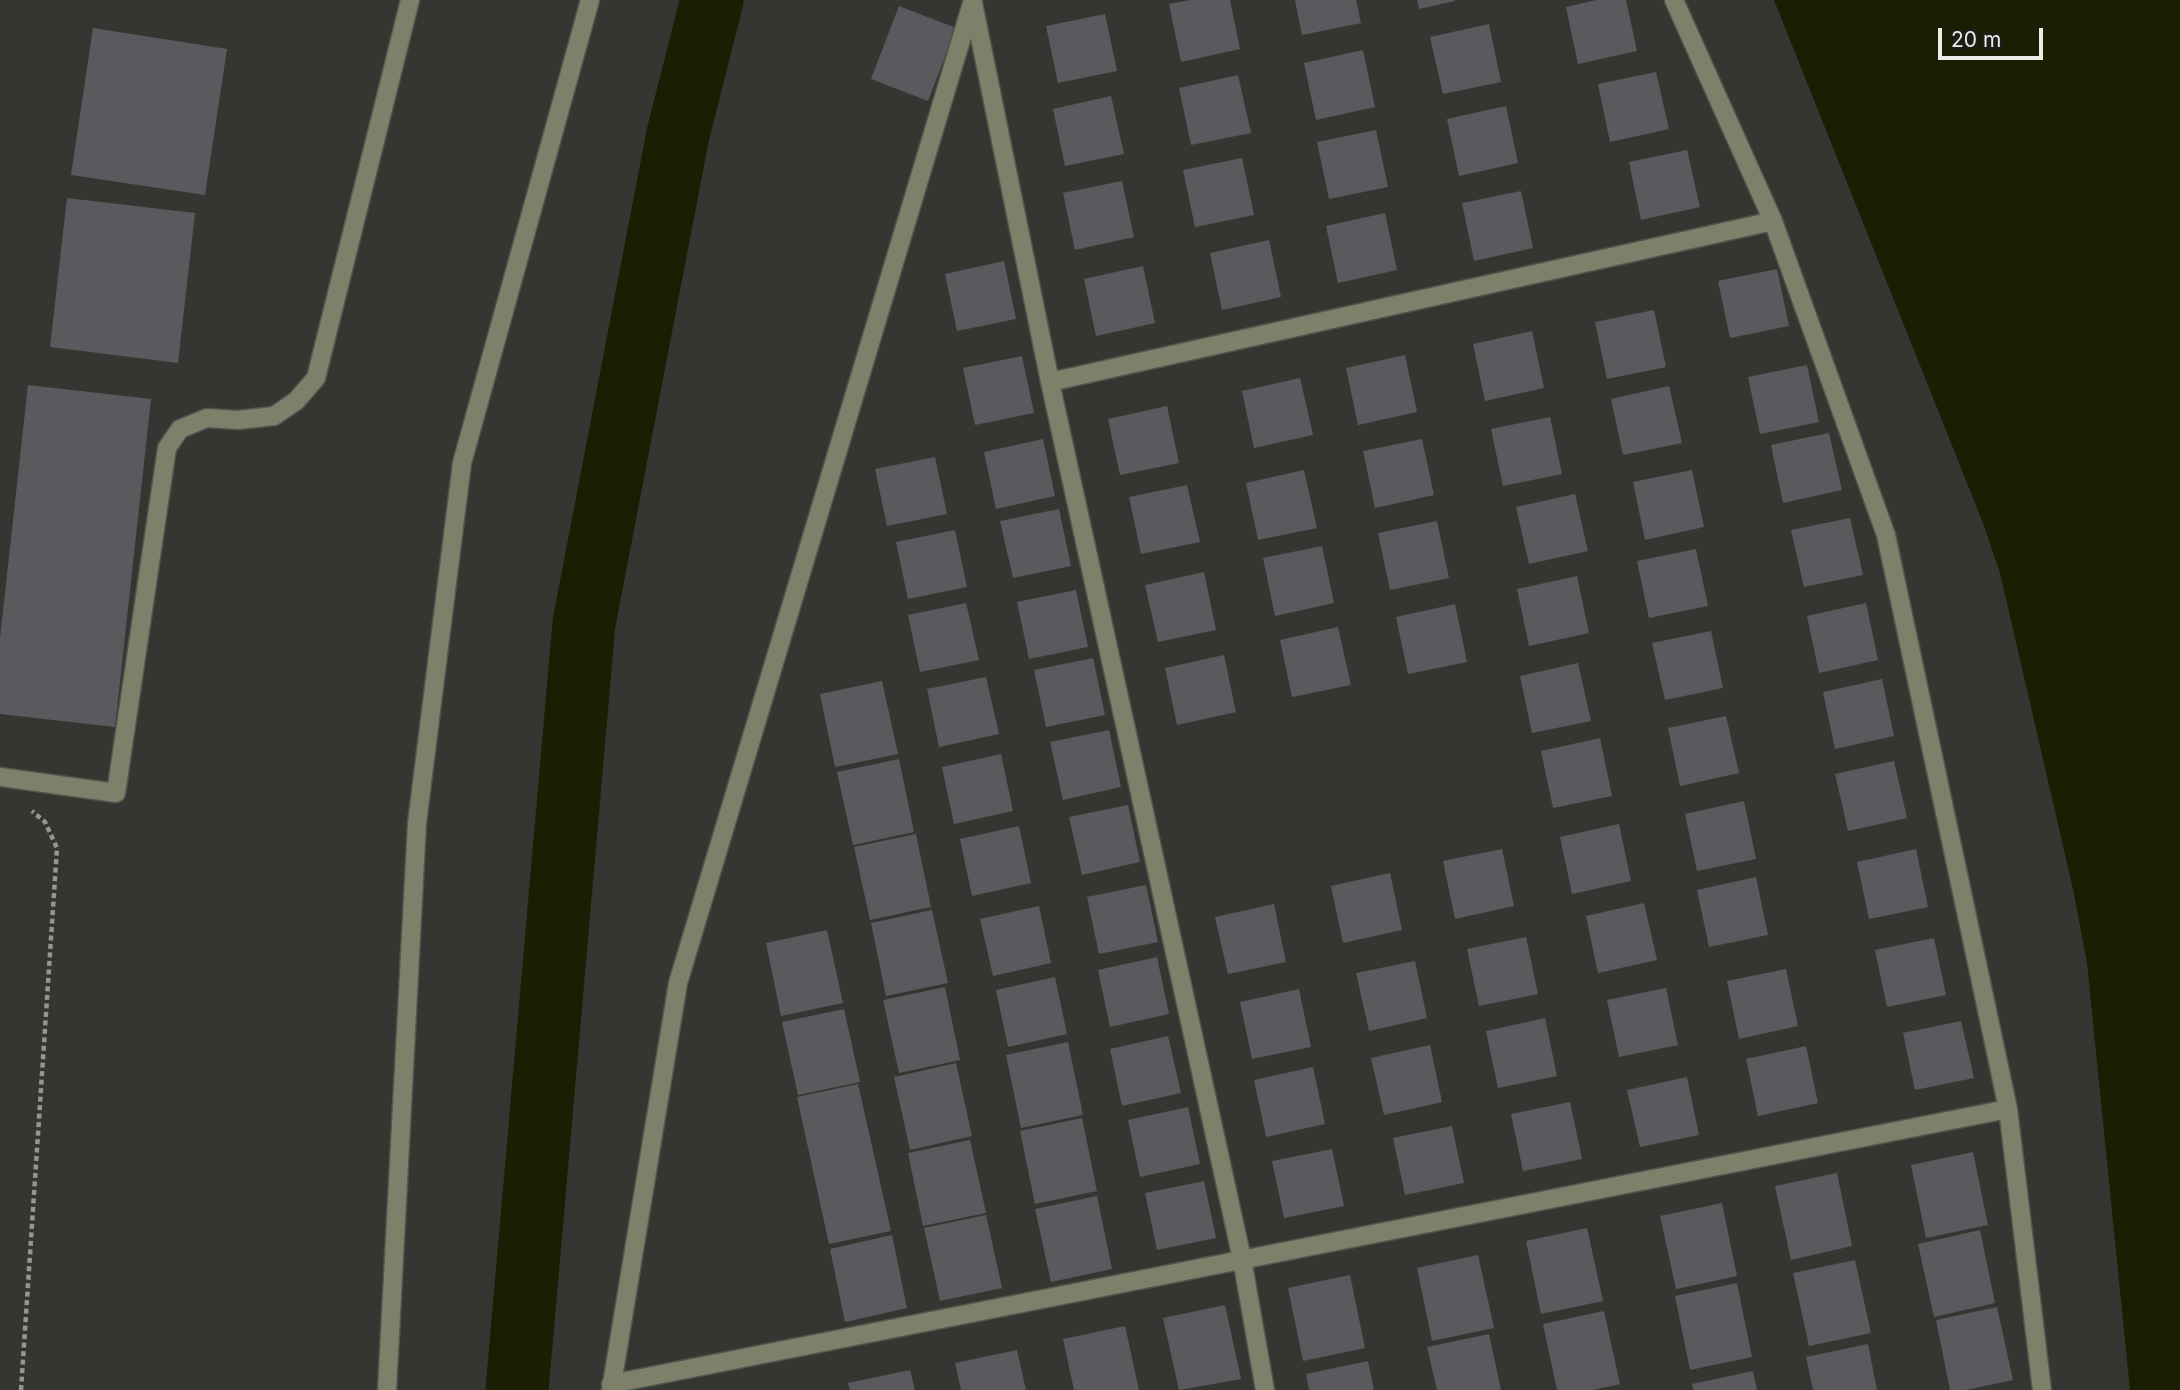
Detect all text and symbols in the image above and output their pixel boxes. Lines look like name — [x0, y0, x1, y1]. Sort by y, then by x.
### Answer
scale bar — [1942, 14, 2047, 58]
text: 20 m — [1951, 27, 2001, 52]

